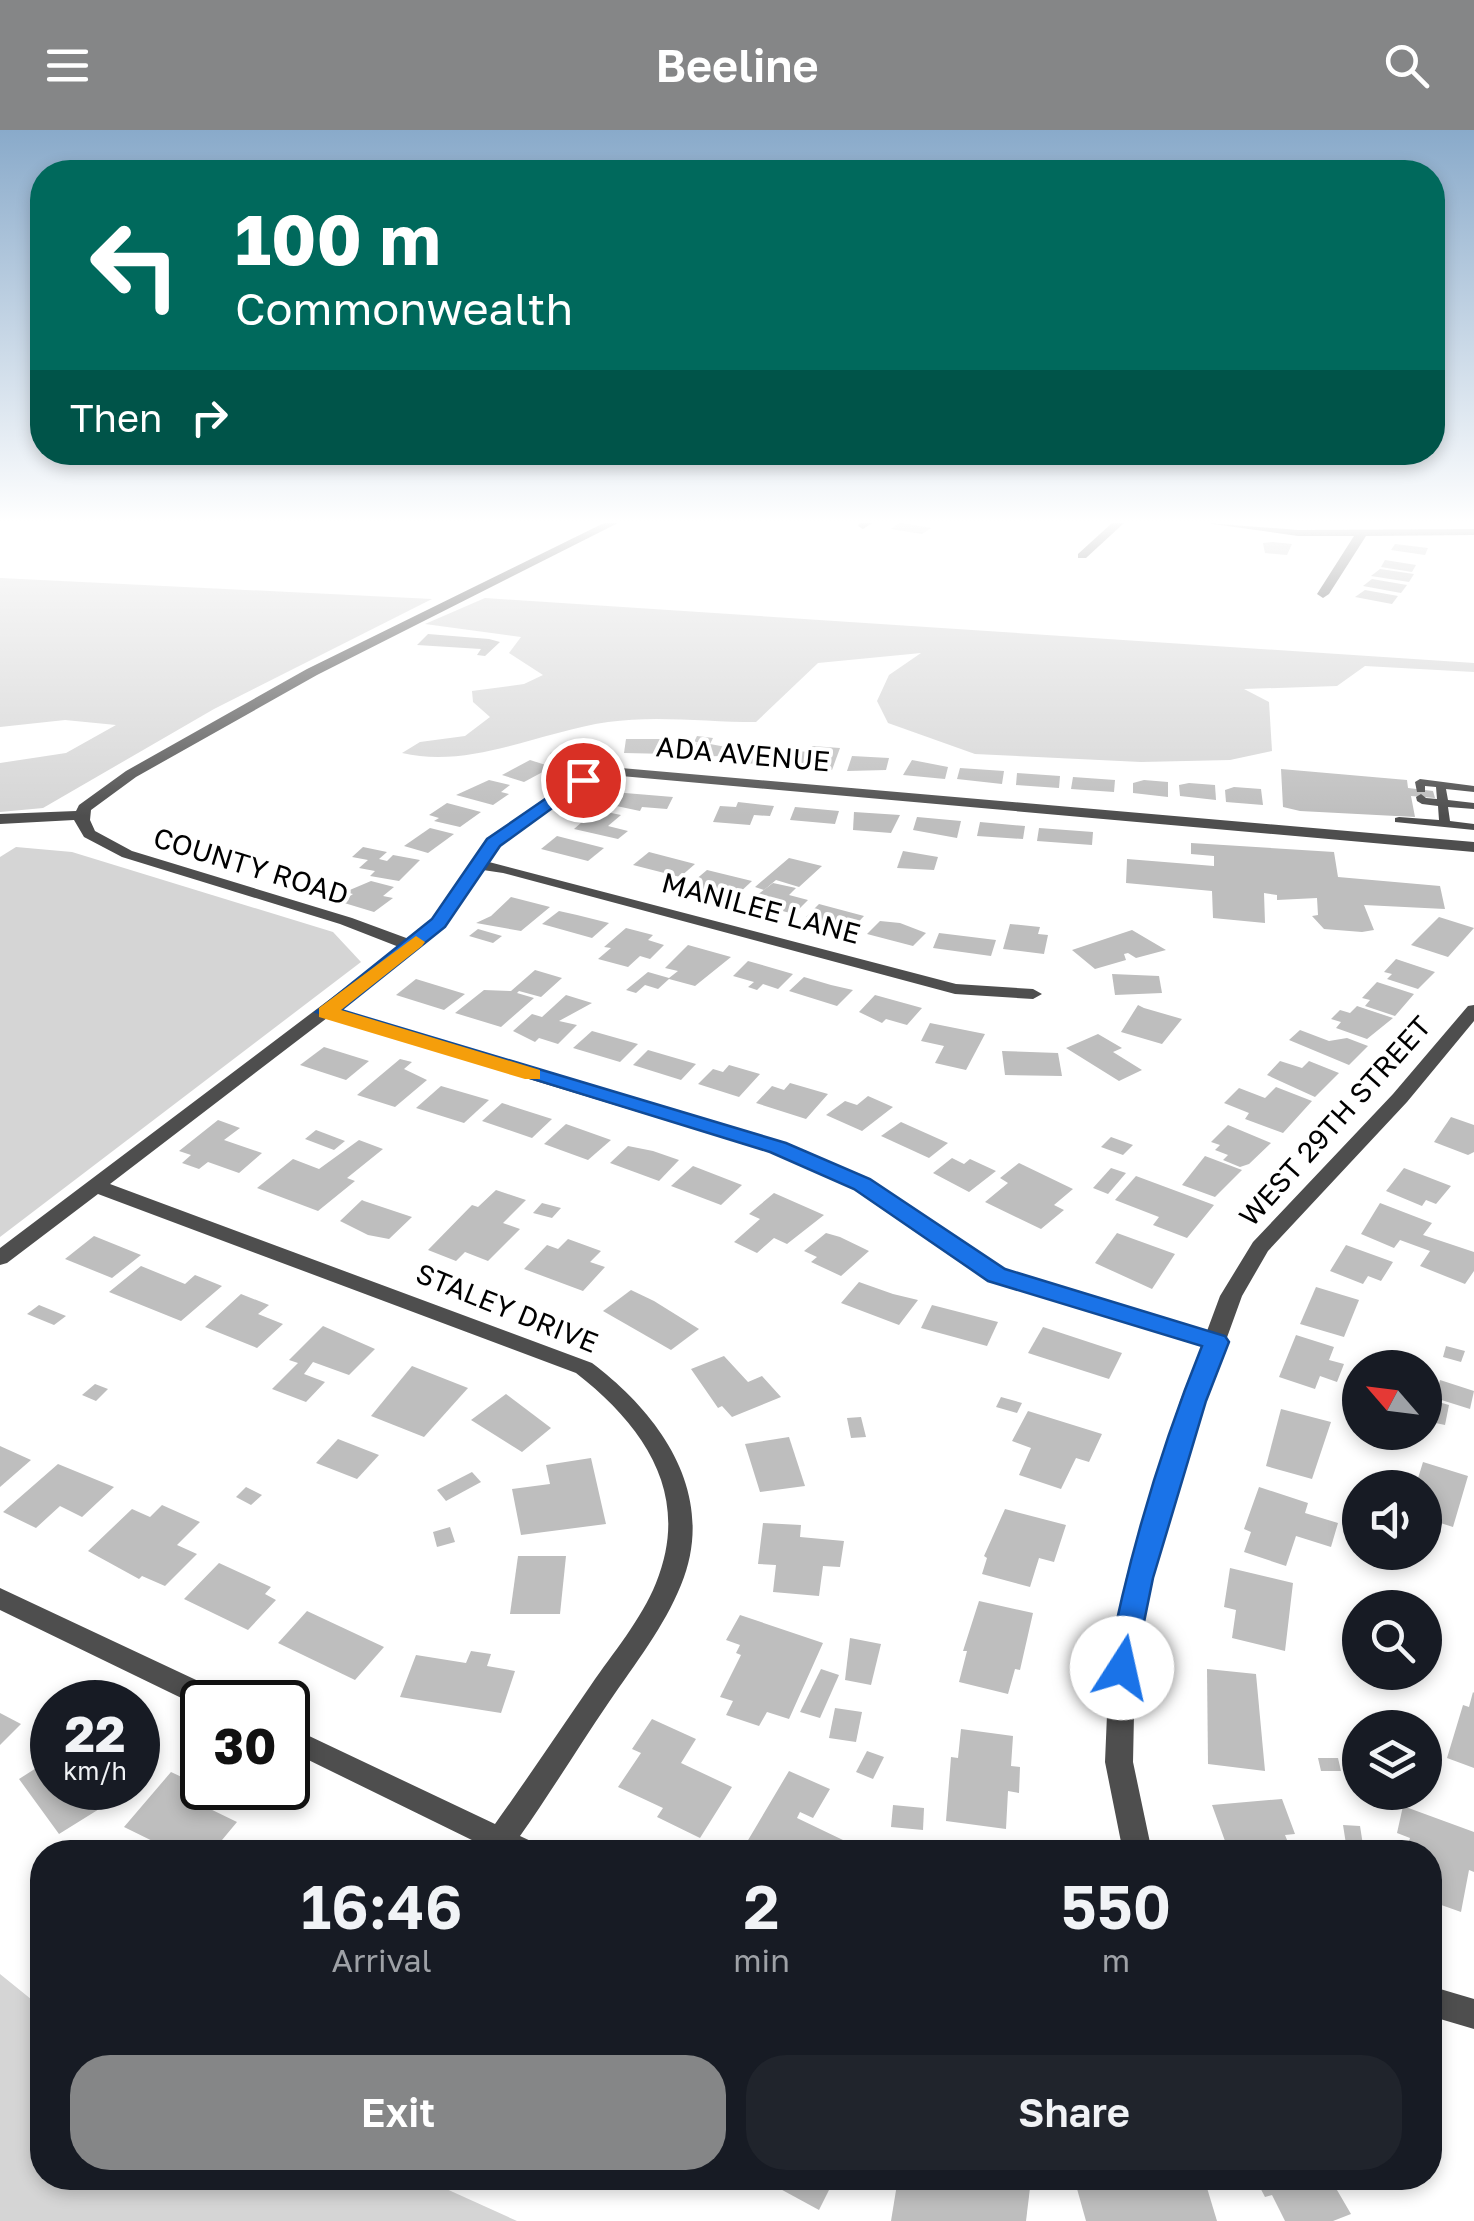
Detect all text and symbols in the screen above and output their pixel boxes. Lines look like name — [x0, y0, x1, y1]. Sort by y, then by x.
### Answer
icon: menu — [40, 38, 95, 93]
text: Beeline — [655, 38, 819, 92]
icon: search — [1379, 38, 1434, 93]
text: 100 m — [235, 196, 441, 280]
icon: left — [70, 200, 200, 330]
text: Commonwealth — [235, 281, 573, 335]
icon: right — [182, 390, 237, 445]
text: Then — [70, 395, 162, 440]
street label: ADA AVENUE — [655, 729, 831, 778]
pin — [541, 738, 626, 823]
icon: arrive — [556, 753, 611, 808]
street label: COUNTY ROAD — [150, 820, 353, 911]
street label: MANILEE LANE — [658, 865, 864, 950]
street label: WEST 29TH STREET — [1232, 1009, 1437, 1232]
street label: STALEY DRIVE — [412, 1256, 603, 1359]
north arrow — [1342, 1350, 1442, 1450]
map controls — [1342, 1350, 1442, 1810]
button: sound — [1342, 1470, 1442, 1570]
button: search — [1342, 1590, 1442, 1690]
position arrow — [1070, 1616, 1174, 1720]
speed limit sign: 30 — [180, 1680, 310, 1810]
text: 22 — [64, 1703, 125, 1763]
button: layers — [1342, 1710, 1442, 1810]
text: km/h — [63, 1755, 127, 1786]
text: 16:46 — [301, 1870, 462, 1942]
text: 2 — [744, 1870, 780, 1942]
text: 550 — [1061, 1870, 1171, 1942]
text: Arrival — [332, 1941, 432, 1979]
text: min — [733, 1941, 790, 1979]
text: m — [1102, 1941, 1130, 1979]
button: Exit — [70, 2055, 726, 2170]
button: Share — [746, 2055, 1402, 2170]

